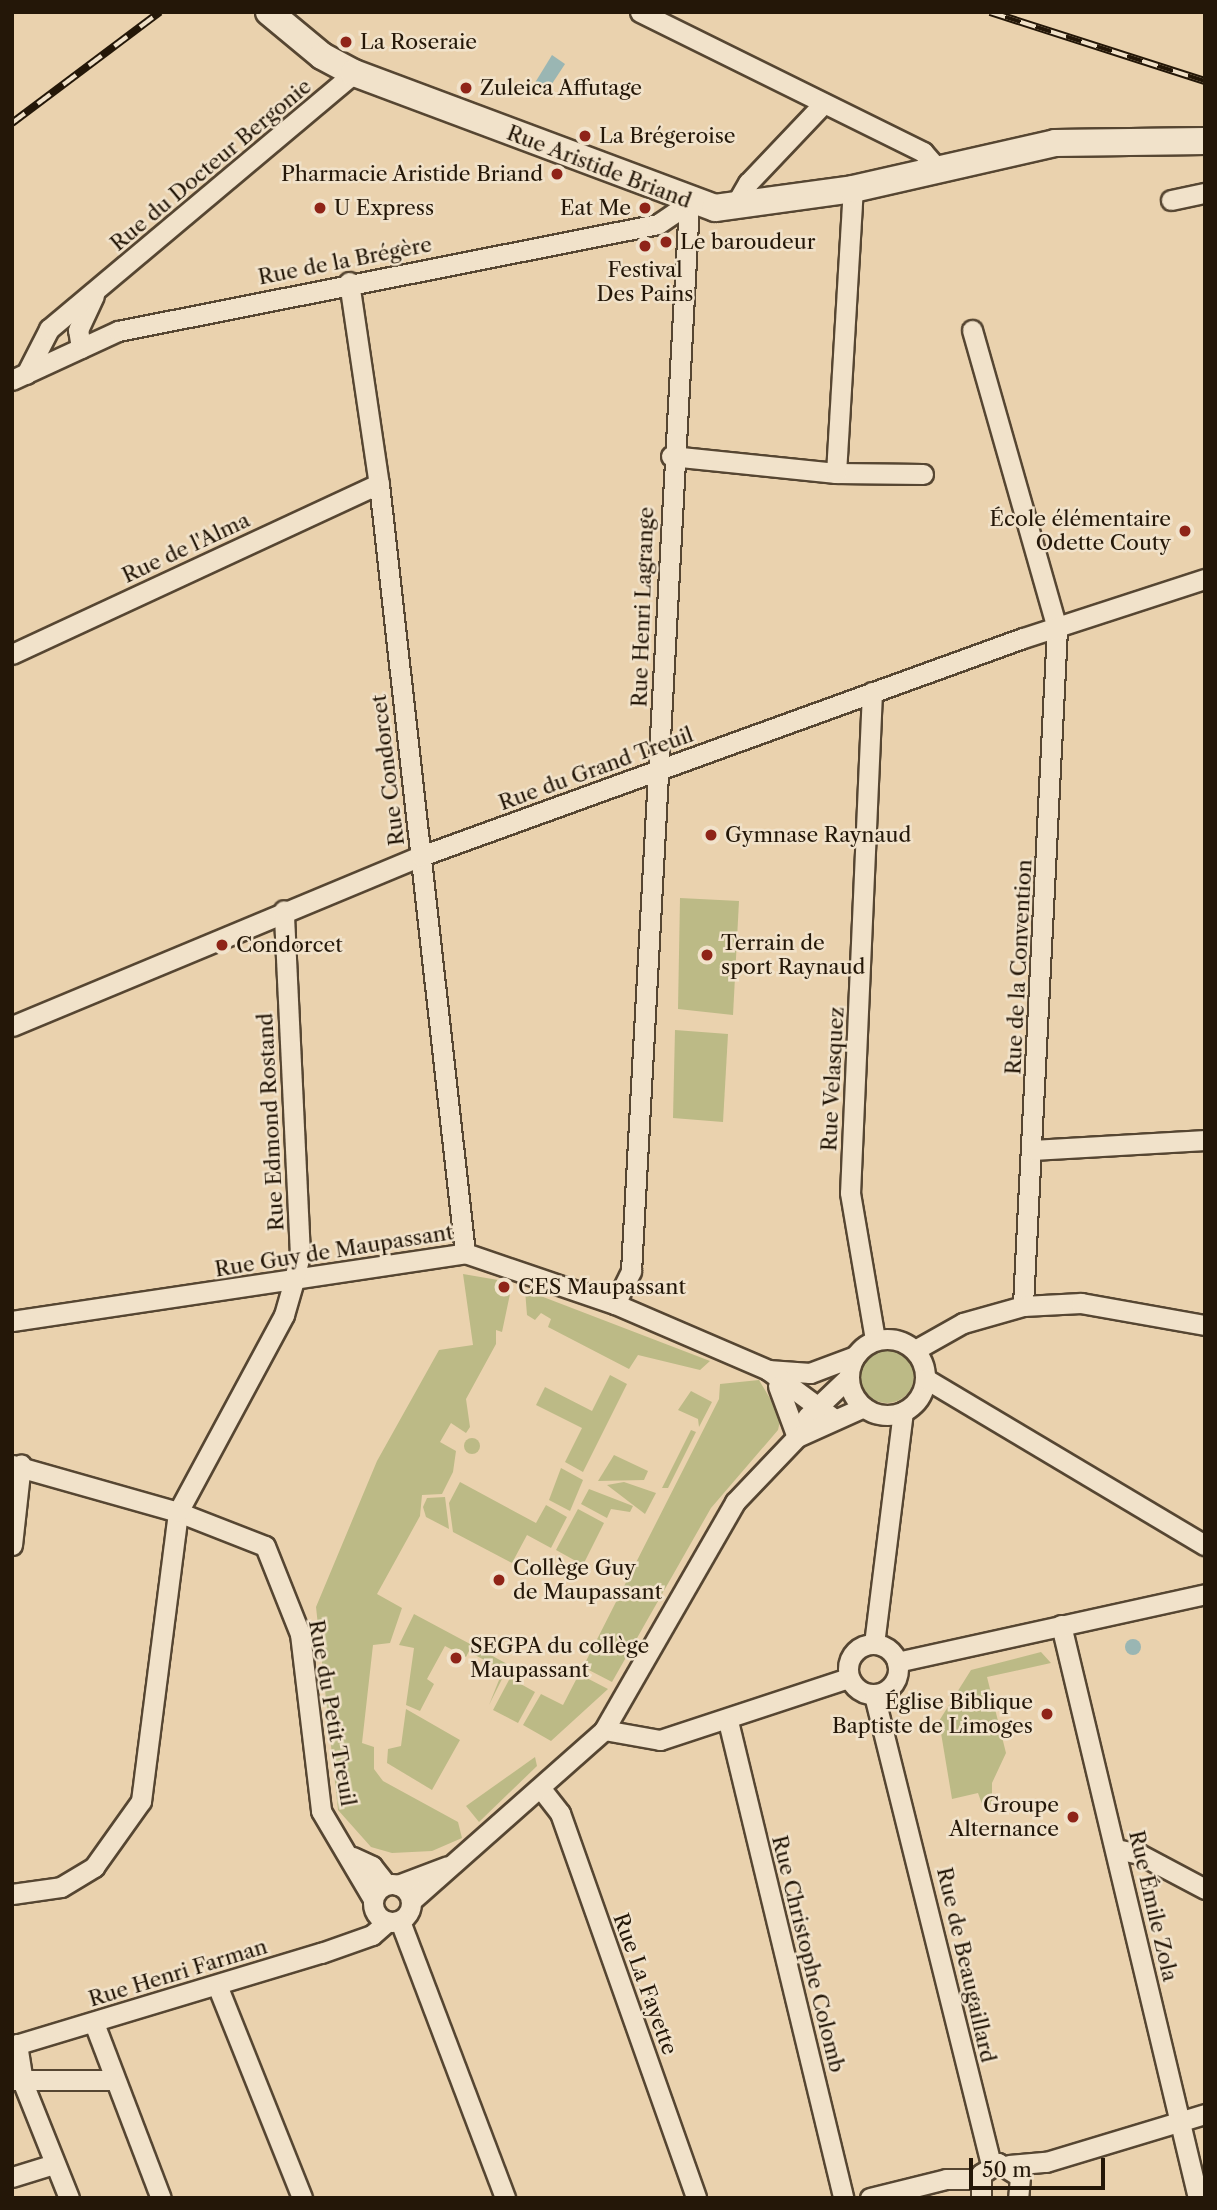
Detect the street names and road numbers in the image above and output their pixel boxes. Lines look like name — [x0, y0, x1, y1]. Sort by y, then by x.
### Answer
street label: Rue du Docteur Bergonie — [105, 73, 317, 257]
street label: Rue Aristide Briand — [503, 120, 695, 214]
street label: Rue de la Brégère — [256, 232, 434, 290]
street label: Rue Henri Lagrange — [627, 506, 659, 708]
street label: Rue de l'Alma — [118, 507, 254, 589]
street label: Rue Condorcet — [366, 693, 410, 847]
street label: Rue du Grand Treuil — [495, 722, 697, 816]
street label: Rue de la Convention — [1001, 859, 1037, 1075]
street label: Rue Velasquez — [817, 1006, 849, 1152]
street label: Rue Edmond Rostand — [253, 1012, 289, 1232]
street label: Rue Guy de Maupassant — [213, 1220, 455, 1282]
street label: Rue du Petit Treuil — [303, 1618, 361, 1808]
street label: Rue Émile Zola — [1123, 1828, 1183, 1984]
street label: Rue Christophe Colomb — [766, 1833, 850, 2075]
street label: Rue de Beaugaillard — [931, 1865, 1001, 2065]
street label: Rue La Fayette — [608, 1910, 682, 2058]
street label: Rue Henri Farman — [86, 1934, 270, 2012]

